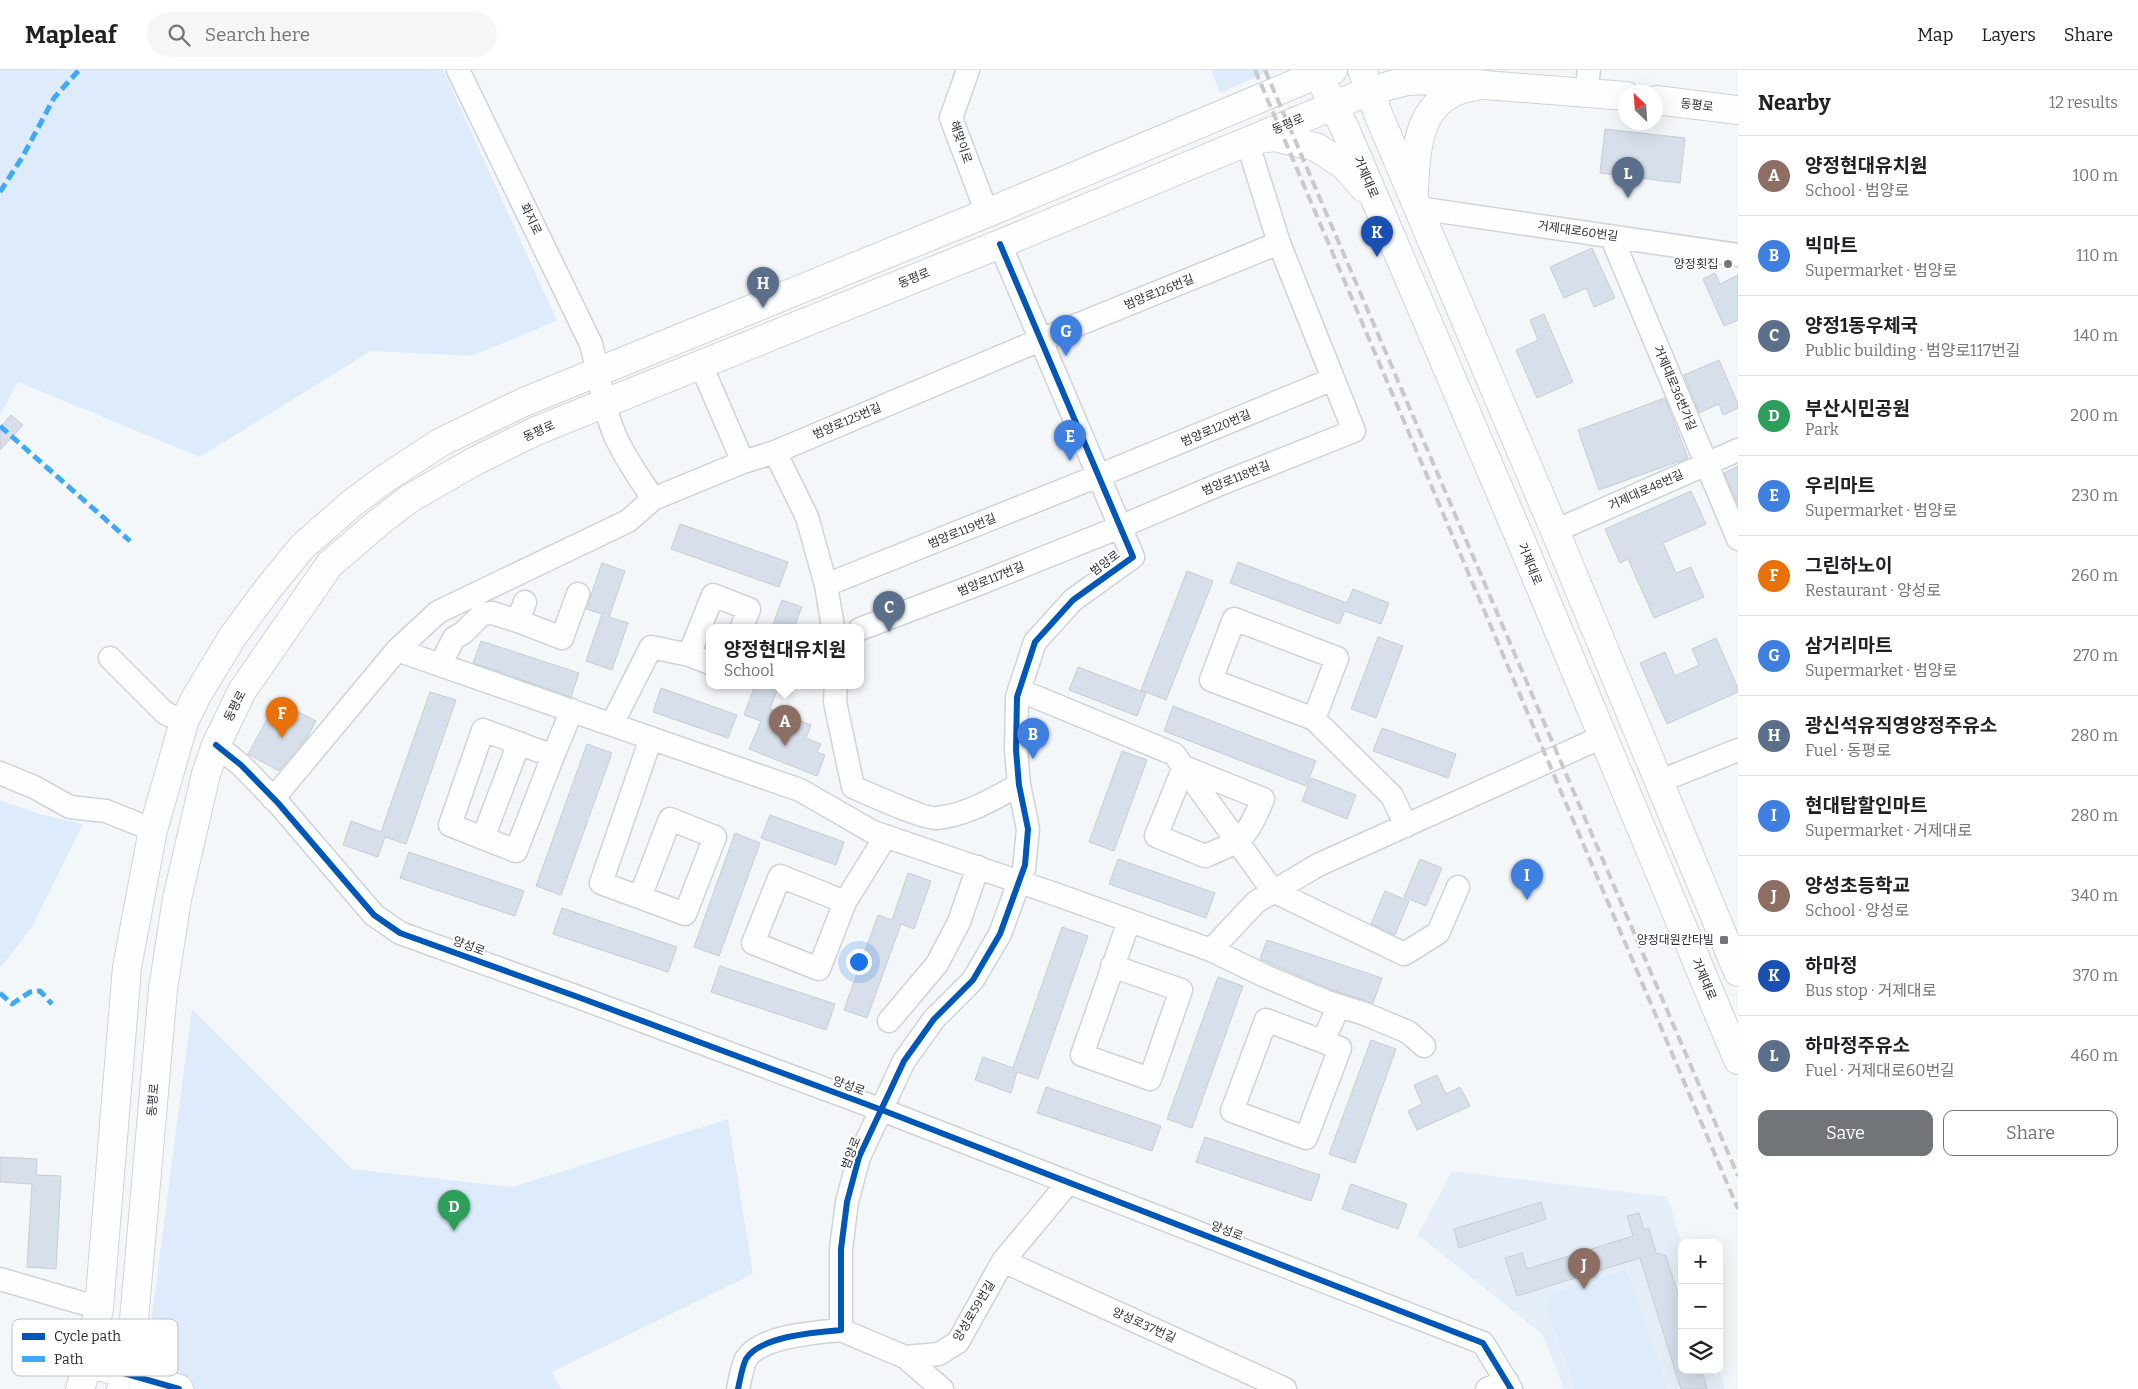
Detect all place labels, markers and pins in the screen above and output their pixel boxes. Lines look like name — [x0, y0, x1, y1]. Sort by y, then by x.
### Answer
pin: L — [1612, 157, 1644, 198]
pin: K — [1361, 216, 1393, 257]
place label: 양정횟집 — [1674, 257, 1718, 271]
marker: 양정횟집 — [1722, 258, 1734, 270]
pin: H — [747, 267, 779, 308]
pin: G — [1050, 315, 1082, 356]
pin: E — [1054, 420, 1086, 461]
pin: C — [873, 591, 905, 632]
pin: F — [266, 697, 298, 738]
pin: A — [769, 705, 801, 746]
pin: B — [1017, 718, 1049, 759]
pin: I — [1511, 859, 1543, 900]
place label: 양정대원칸타빌 — [1637, 933, 1714, 947]
marker: 양정대원칸타빌 — [1718, 934, 1730, 946]
pin: D — [438, 1190, 470, 1231]
pin: J — [1568, 1248, 1600, 1289]

